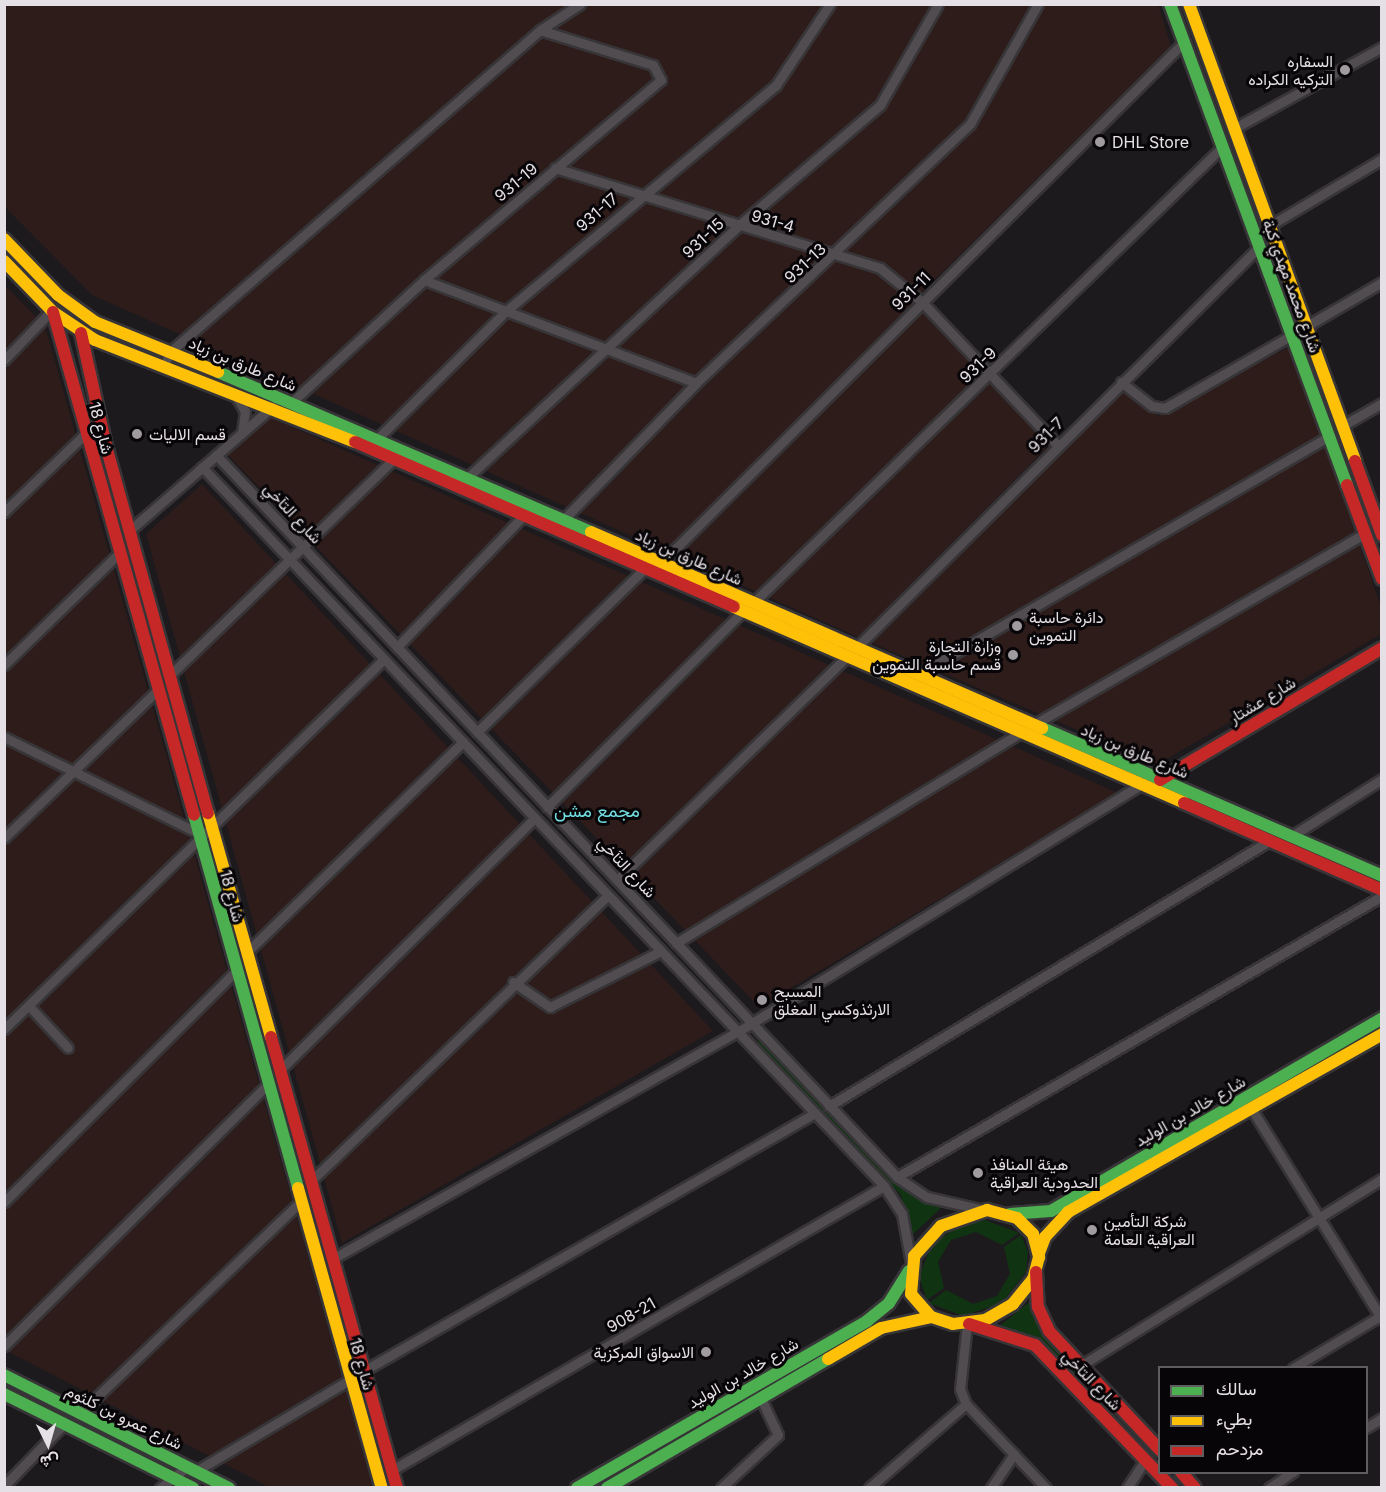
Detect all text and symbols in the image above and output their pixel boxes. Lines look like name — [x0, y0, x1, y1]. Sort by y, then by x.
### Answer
place label: السفاره التركيه الكراده — [1248, 51, 1333, 89]
marker: السفاره التركيه الكراده — [1338, 63, 1352, 77]
place label: DHL Store — [1112, 132, 1189, 152]
marker: DHL Store — [1093, 135, 1107, 149]
street label: 931-19 — [491, 159, 541, 205]
street label: 931-17 — [572, 189, 622, 235]
street label: 931-4 — [749, 206, 797, 236]
street label: 931-15 — [678, 214, 728, 262]
street label: شارع محمد مهدي كبة — [1259, 217, 1325, 355]
street label: 931-13 — [780, 239, 830, 287]
street label: 931-11 — [888, 268, 934, 314]
street label: شارع طارق بن زياد — [186, 333, 300, 395]
street label: 931-9 — [956, 343, 1000, 387]
street label: شارع 18 — [85, 400, 117, 456]
street label: 931-7 — [1024, 413, 1068, 457]
place label: قسم الاليات — [149, 424, 226, 444]
marker: قسم الاليات — [130, 427, 144, 441]
street label: شارع التآخي — [260, 479, 326, 547]
street label: شارع طارق بن زياد — [633, 525, 745, 589]
place label: دائرة حاسبة التموين — [1029, 607, 1104, 645]
marker: دائرة حاسبة التموين — [1010, 619, 1024, 633]
place label: وزارة التجارة قسم حاسبة التموين — [872, 636, 1001, 674]
marker: وزارة التجارة قسم حاسبة التموين — [1006, 648, 1020, 662]
street label: شارع عشتار — [1225, 673, 1299, 727]
street label: شارع طارق بن زياد — [1078, 720, 1192, 782]
district label: مجمع مشن — [554, 800, 640, 822]
street label: شارع التآخي — [594, 833, 660, 901]
street label: شارع 18 — [216, 868, 248, 924]
place label: المسبح الارثذوكسي المغلق — [774, 981, 890, 1019]
marker: المسبح الارثذوكسي المغلق — [755, 993, 769, 1007]
street label: شارع خالد بن الوليد — [1131, 1072, 1249, 1150]
place label: هيئة المنافذ الحدودية العراقية — [990, 1154, 1098, 1192]
marker: هيئة المنافذ الحدودية العراقية — [971, 1166, 985, 1180]
place label: شركة التأمين العراقية العامة — [1104, 1211, 1195, 1249]
marker: شركة التأمين العراقية العامة — [1085, 1223, 1099, 1237]
street label: 908-21 — [603, 1293, 659, 1337]
street label: شارع خالد بن الوليد — [684, 1334, 802, 1412]
street label: شارع 18 — [345, 1336, 379, 1392]
place label: الاسواق المركزية — [593, 1342, 694, 1362]
marker: الاسواق المركزية — [699, 1345, 713, 1359]
street label: شارع التآخي — [1059, 1346, 1125, 1414]
legend — [1158, 1366, 1368, 1474]
text: سالك — [1216, 1378, 1256, 1399]
street label: شارع عمرو بن كلثوم — [63, 1381, 185, 1453]
text: بطيء — [1216, 1408, 1252, 1429]
north arrow — [18, 1414, 78, 1474]
text: مزدحم — [1216, 1438, 1263, 1459]
text: ش — [39, 1451, 60, 1473]

